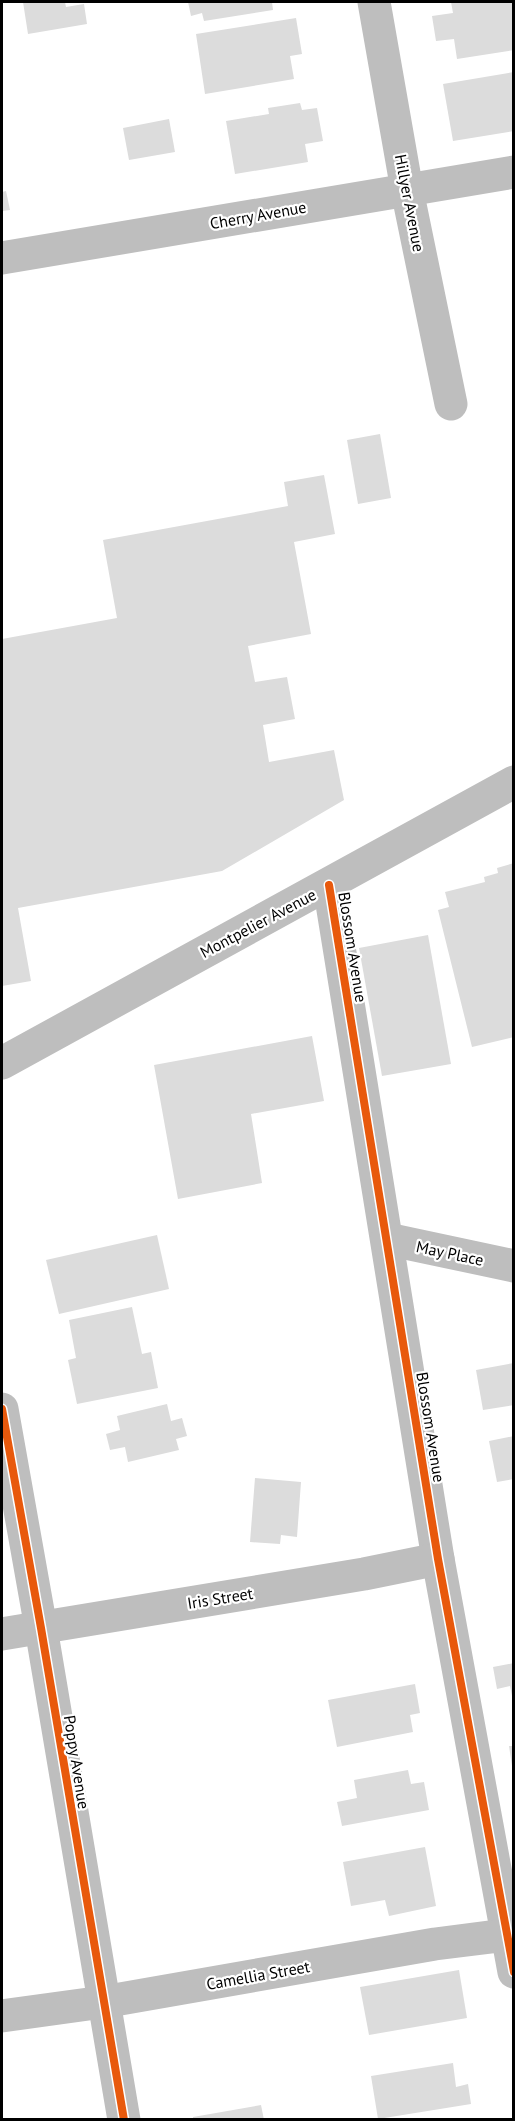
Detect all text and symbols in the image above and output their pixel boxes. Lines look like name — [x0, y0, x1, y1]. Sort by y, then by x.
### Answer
street label: Hillyer Avenue — [391, 153, 429, 253]
street label: Cherry Avenue — [208, 197, 308, 233]
street label: Montpelier Avenue — [197, 884, 319, 962]
street label: Blossom Avenue — [334, 890, 372, 1004]
street label: May Place — [415, 1236, 485, 1270]
street label: Blossom Avenue — [412, 1370, 450, 1484]
street label: Iris Street — [186, 1583, 255, 1613]
street label: Poppy Avenue — [60, 1714, 94, 1810]
street label: Camellia Street — [205, 1956, 312, 1994]

